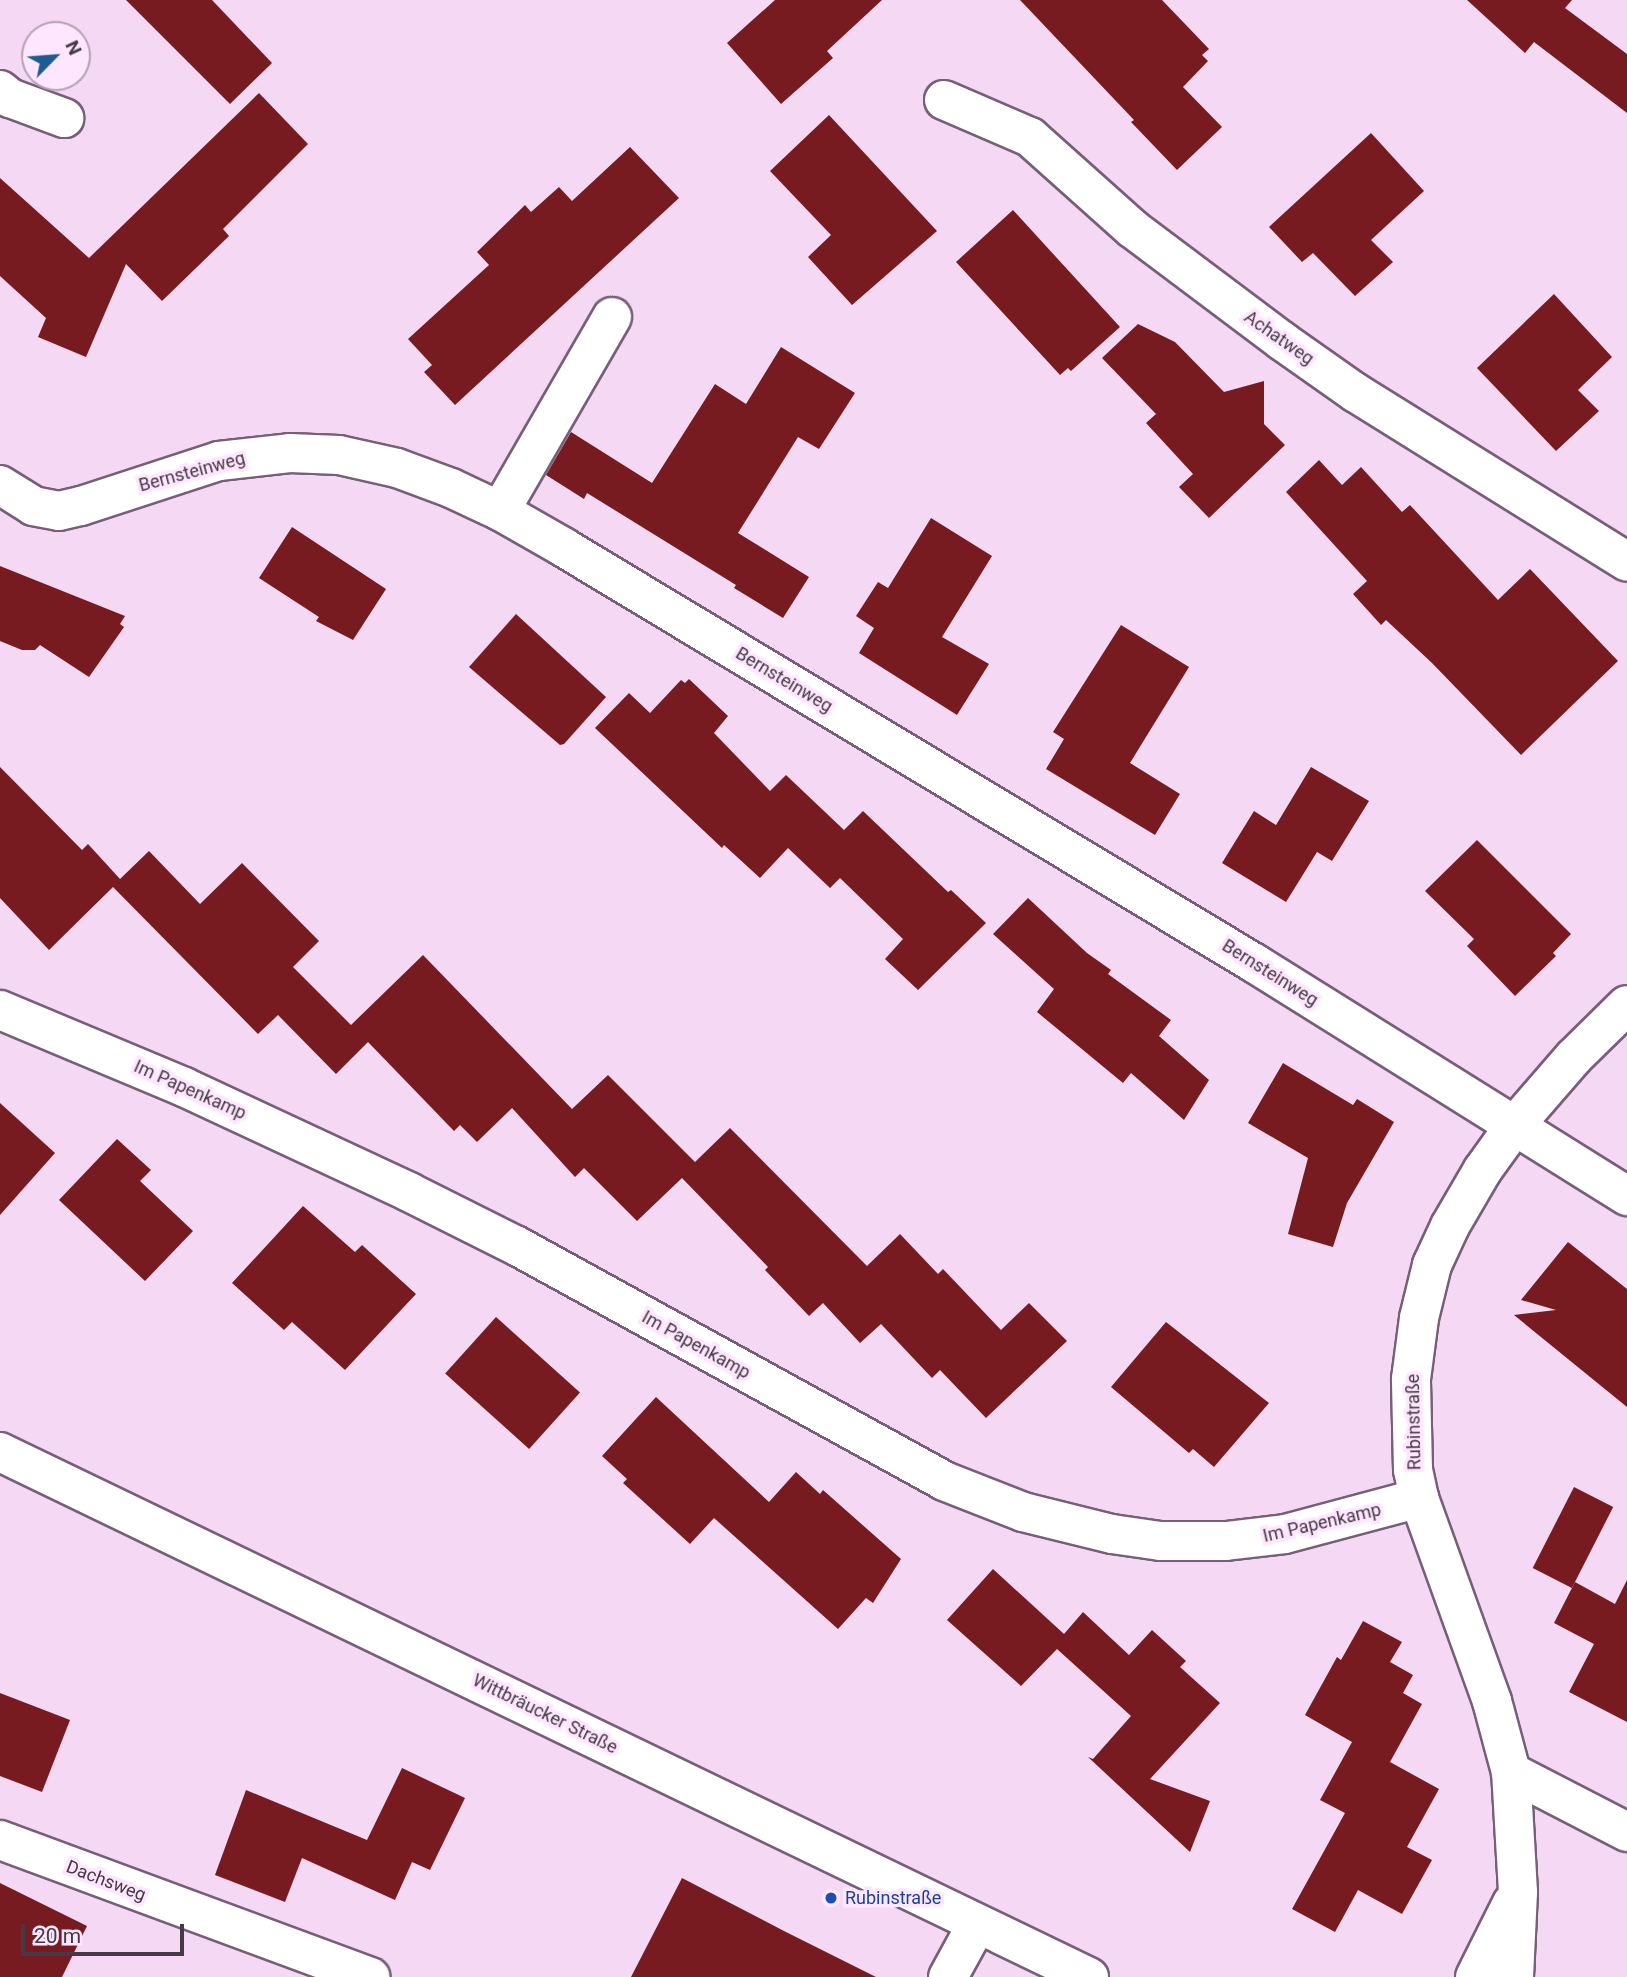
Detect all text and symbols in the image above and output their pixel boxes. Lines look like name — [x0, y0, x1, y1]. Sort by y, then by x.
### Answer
north arrow — [21, 21, 91, 91]
text: N — [60, 37, 87, 59]
street label: Achatweg — [1240, 306, 1318, 370]
street label: Bernsteinweg — [137, 447, 247, 497]
street label: Bernsteinweg — [732, 643, 836, 717]
street label: Bernsteinweg — [1218, 935, 1322, 1011]
street label: Im Papenkamp — [131, 1056, 249, 1124]
street label: Im Papenkamp — [638, 1306, 754, 1384]
street label: Rubinstraße — [1402, 1374, 1426, 1470]
street label: Im Papenkamp — [1261, 1499, 1383, 1547]
street label: Wittbräucker Straße — [469, 1670, 621, 1758]
street label: Dachsweg — [63, 1856, 149, 1906]
place label: Rubinstraße — [845, 1887, 941, 1909]
marker: Rubinstraße — [823, 1890, 839, 1906]
scale bar — [24, 1910, 187, 1954]
text: 20 m — [34, 1924, 81, 1948]

